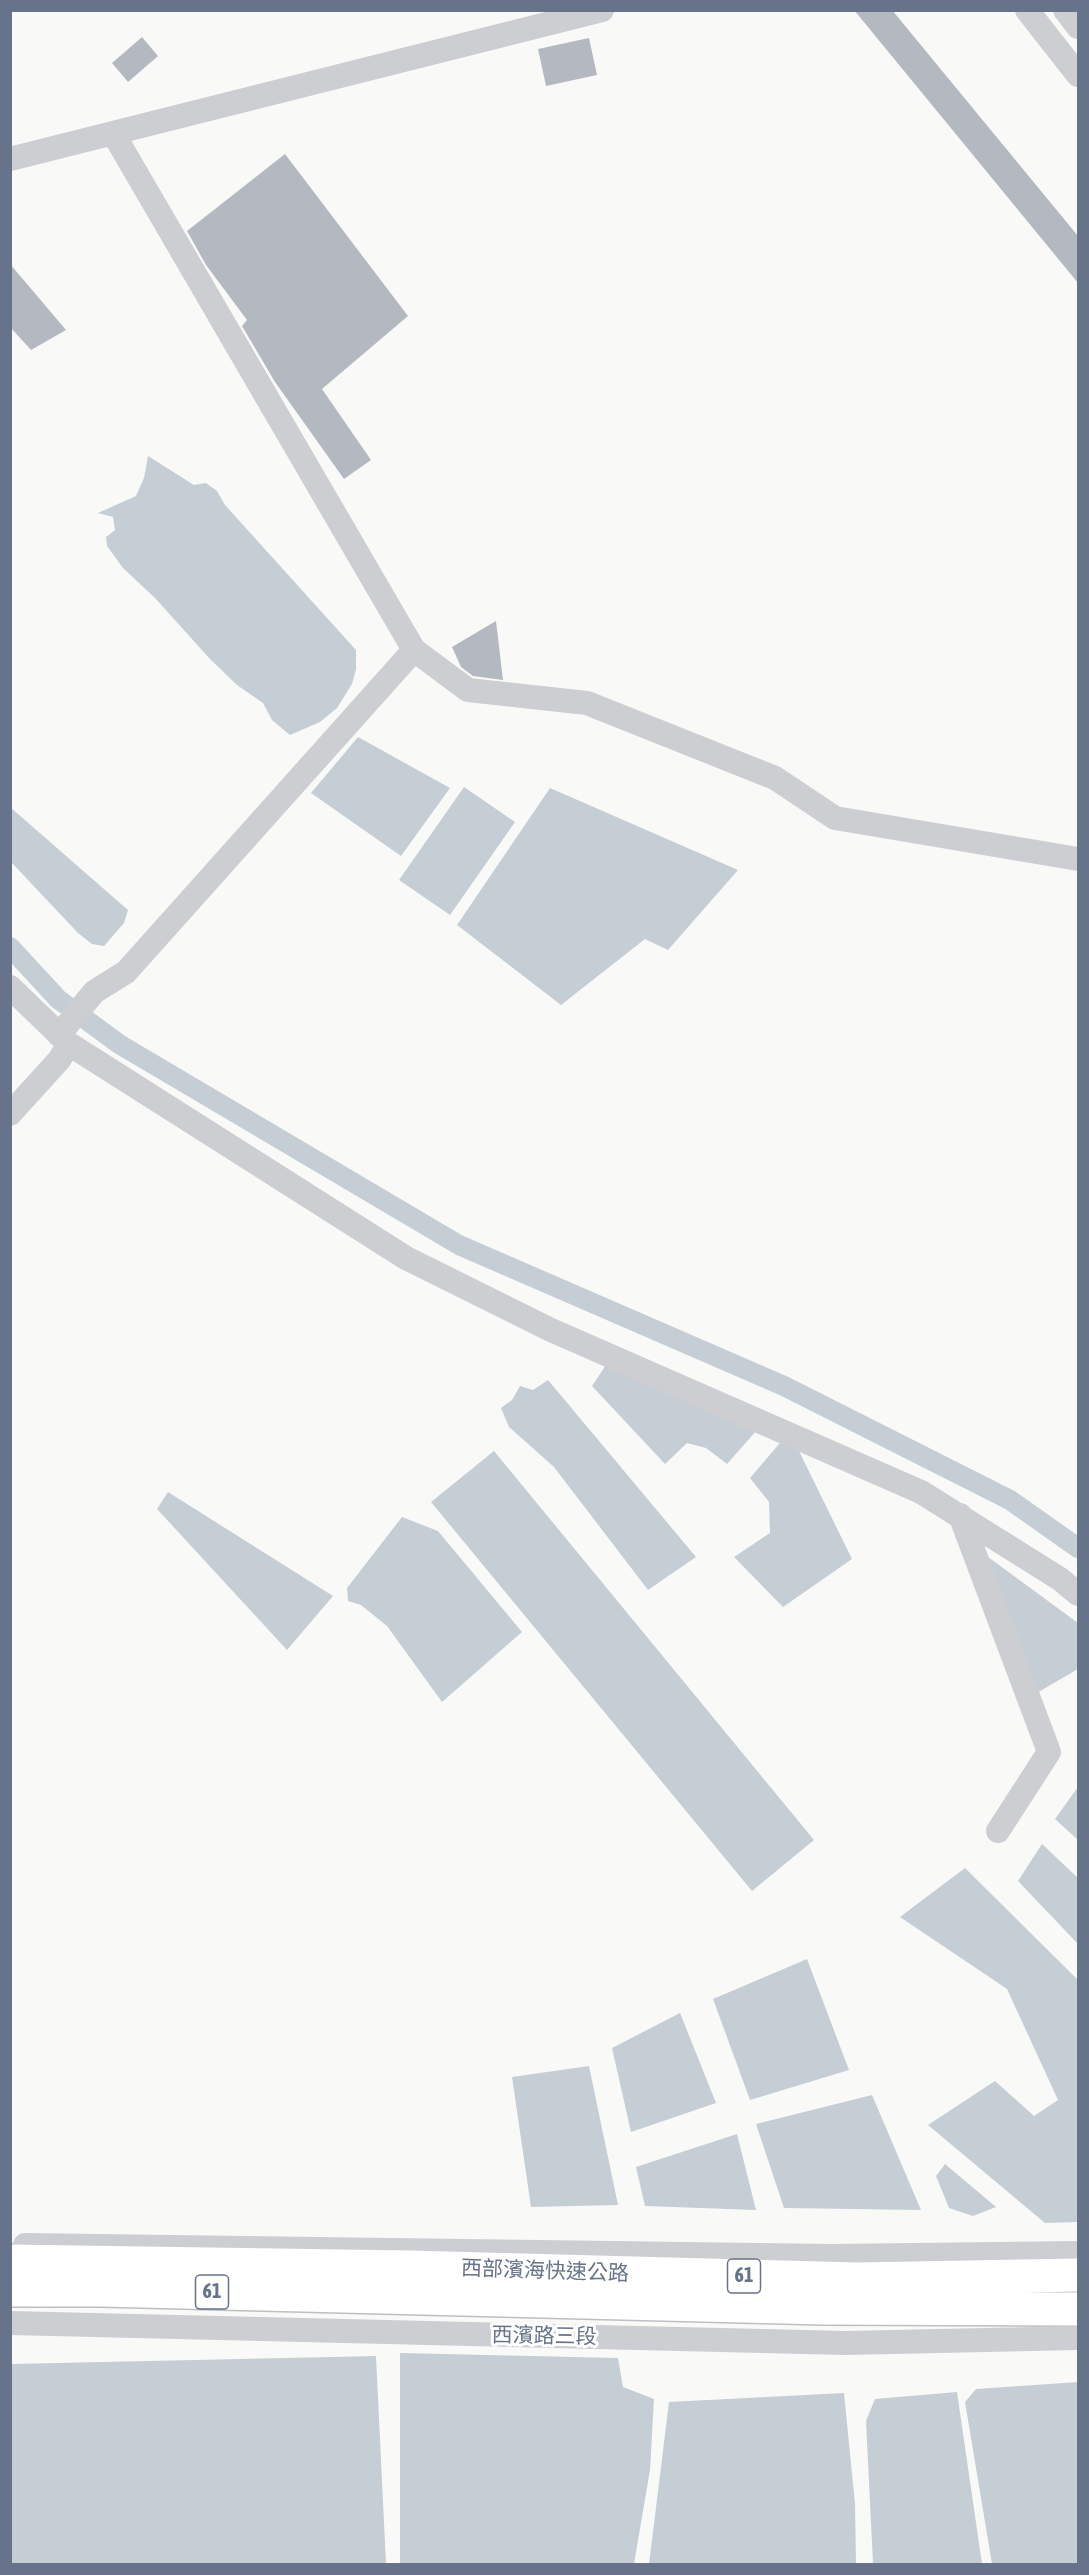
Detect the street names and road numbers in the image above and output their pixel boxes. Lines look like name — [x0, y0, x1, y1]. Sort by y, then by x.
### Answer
street label: 西部濱海快速公路 — [461, 2255, 629, 2287]
road number: 61 — [728, 2259, 760, 2293]
road number: 61 — [196, 2275, 228, 2309]
street label: 西濱路三段 — [491, 2322, 597, 2350]

